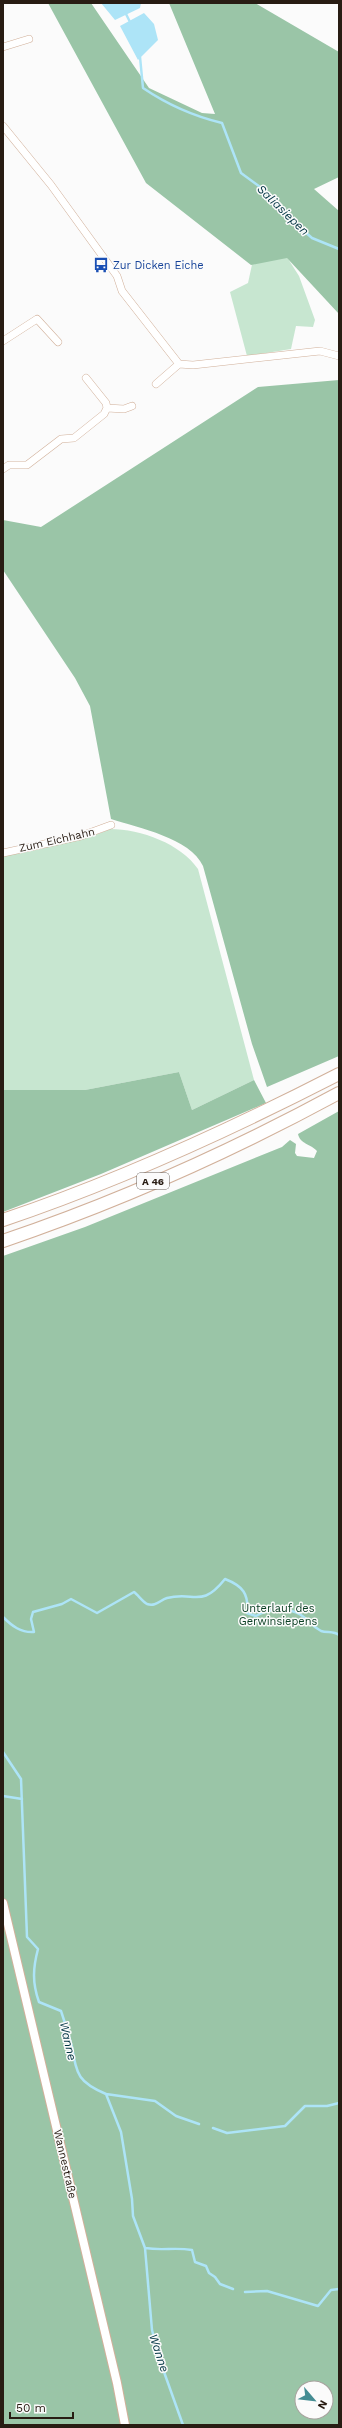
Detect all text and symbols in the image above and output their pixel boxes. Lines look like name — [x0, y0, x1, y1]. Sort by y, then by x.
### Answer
water label: Saliasiepen — [254, 182, 312, 238]
bus stop icon: Zur Dicken Eiche — [92, 256, 110, 274]
place label: Zur Dicken Eiche — [113, 259, 204, 272]
street label: Zum Eichhahn — [18, 825, 96, 855]
road number: A 46 — [137, 1173, 169, 1189]
park label: Unterlauf des Gerwinsiepens — [239, 1602, 318, 1628]
water label: Wanne — [57, 2020, 79, 2062]
street label: Wannestraße — [51, 2128, 79, 2200]
water label: Wanne — [146, 2332, 172, 2374]
north arrow — [294, 2380, 334, 2420]
scale bar — [10, 2394, 73, 2420]
text: N — [315, 2398, 330, 2411]
text: 50 m — [16, 2401, 46, 2415]

